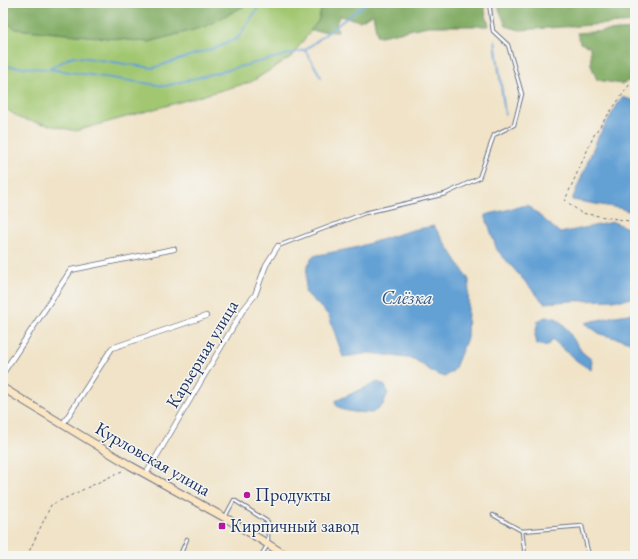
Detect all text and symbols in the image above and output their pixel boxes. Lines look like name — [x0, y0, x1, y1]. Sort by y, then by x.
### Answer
water label: Слёзка — [381, 285, 433, 310]
street label: Карьерная улица — [160, 295, 243, 412]
street label: Курловская улица — [91, 416, 216, 501]
place label: Продукты — [255, 483, 331, 506]
marker: Продукты — [242, 490, 252, 500]
place label: Кирпичный завод — [230, 514, 359, 537]
marker: Кирпичный завод — [217, 521, 227, 531]

